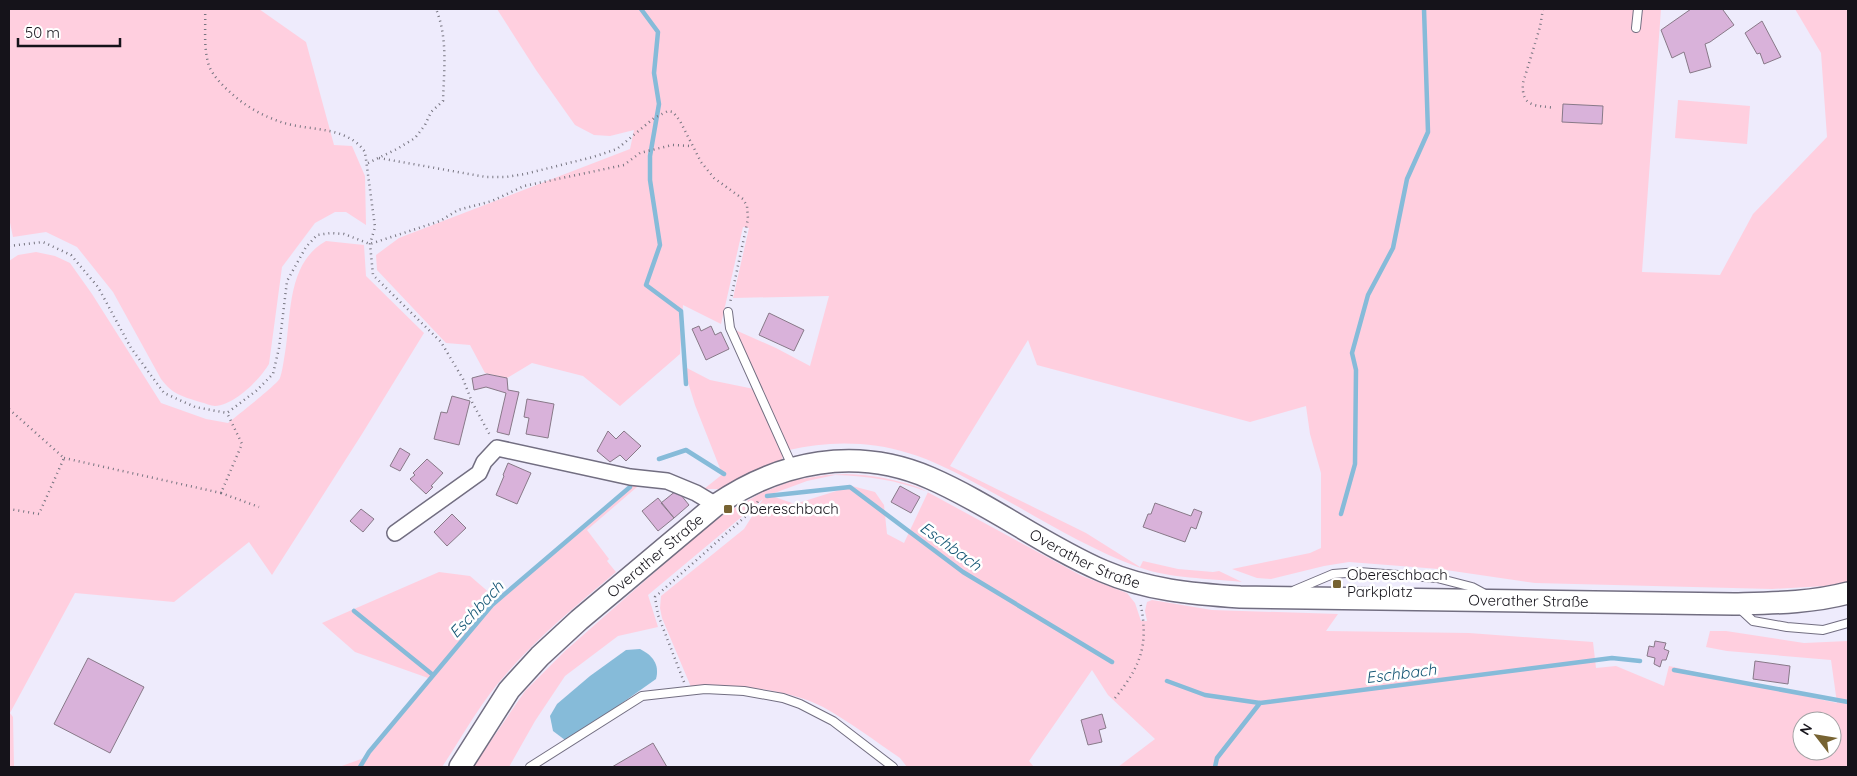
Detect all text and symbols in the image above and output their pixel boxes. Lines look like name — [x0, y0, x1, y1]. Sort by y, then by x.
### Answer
scale bar — [18, 15, 120, 47]
text: 50 m — [25, 23, 60, 42]
place label: Obereschbach — [738, 499, 839, 518]
marker: Obereschbach — [722, 503, 734, 515]
street label: Overather Straße — [603, 510, 707, 602]
water label: Eschbach — [917, 517, 986, 575]
street label: Overather Straße — [1026, 524, 1142, 592]
place label: Obereschbach Parkplatz — [1347, 565, 1448, 601]
water label: Eschbach — [445, 576, 508, 642]
marker: Obereschbach Parkplatz — [1331, 578, 1343, 590]
street label: Overather Straße — [1468, 590, 1589, 611]
water label: Eschbach — [1365, 659, 1438, 687]
north arrow — [1792, 711, 1842, 761]
text: N — [1795, 720, 1816, 738]

